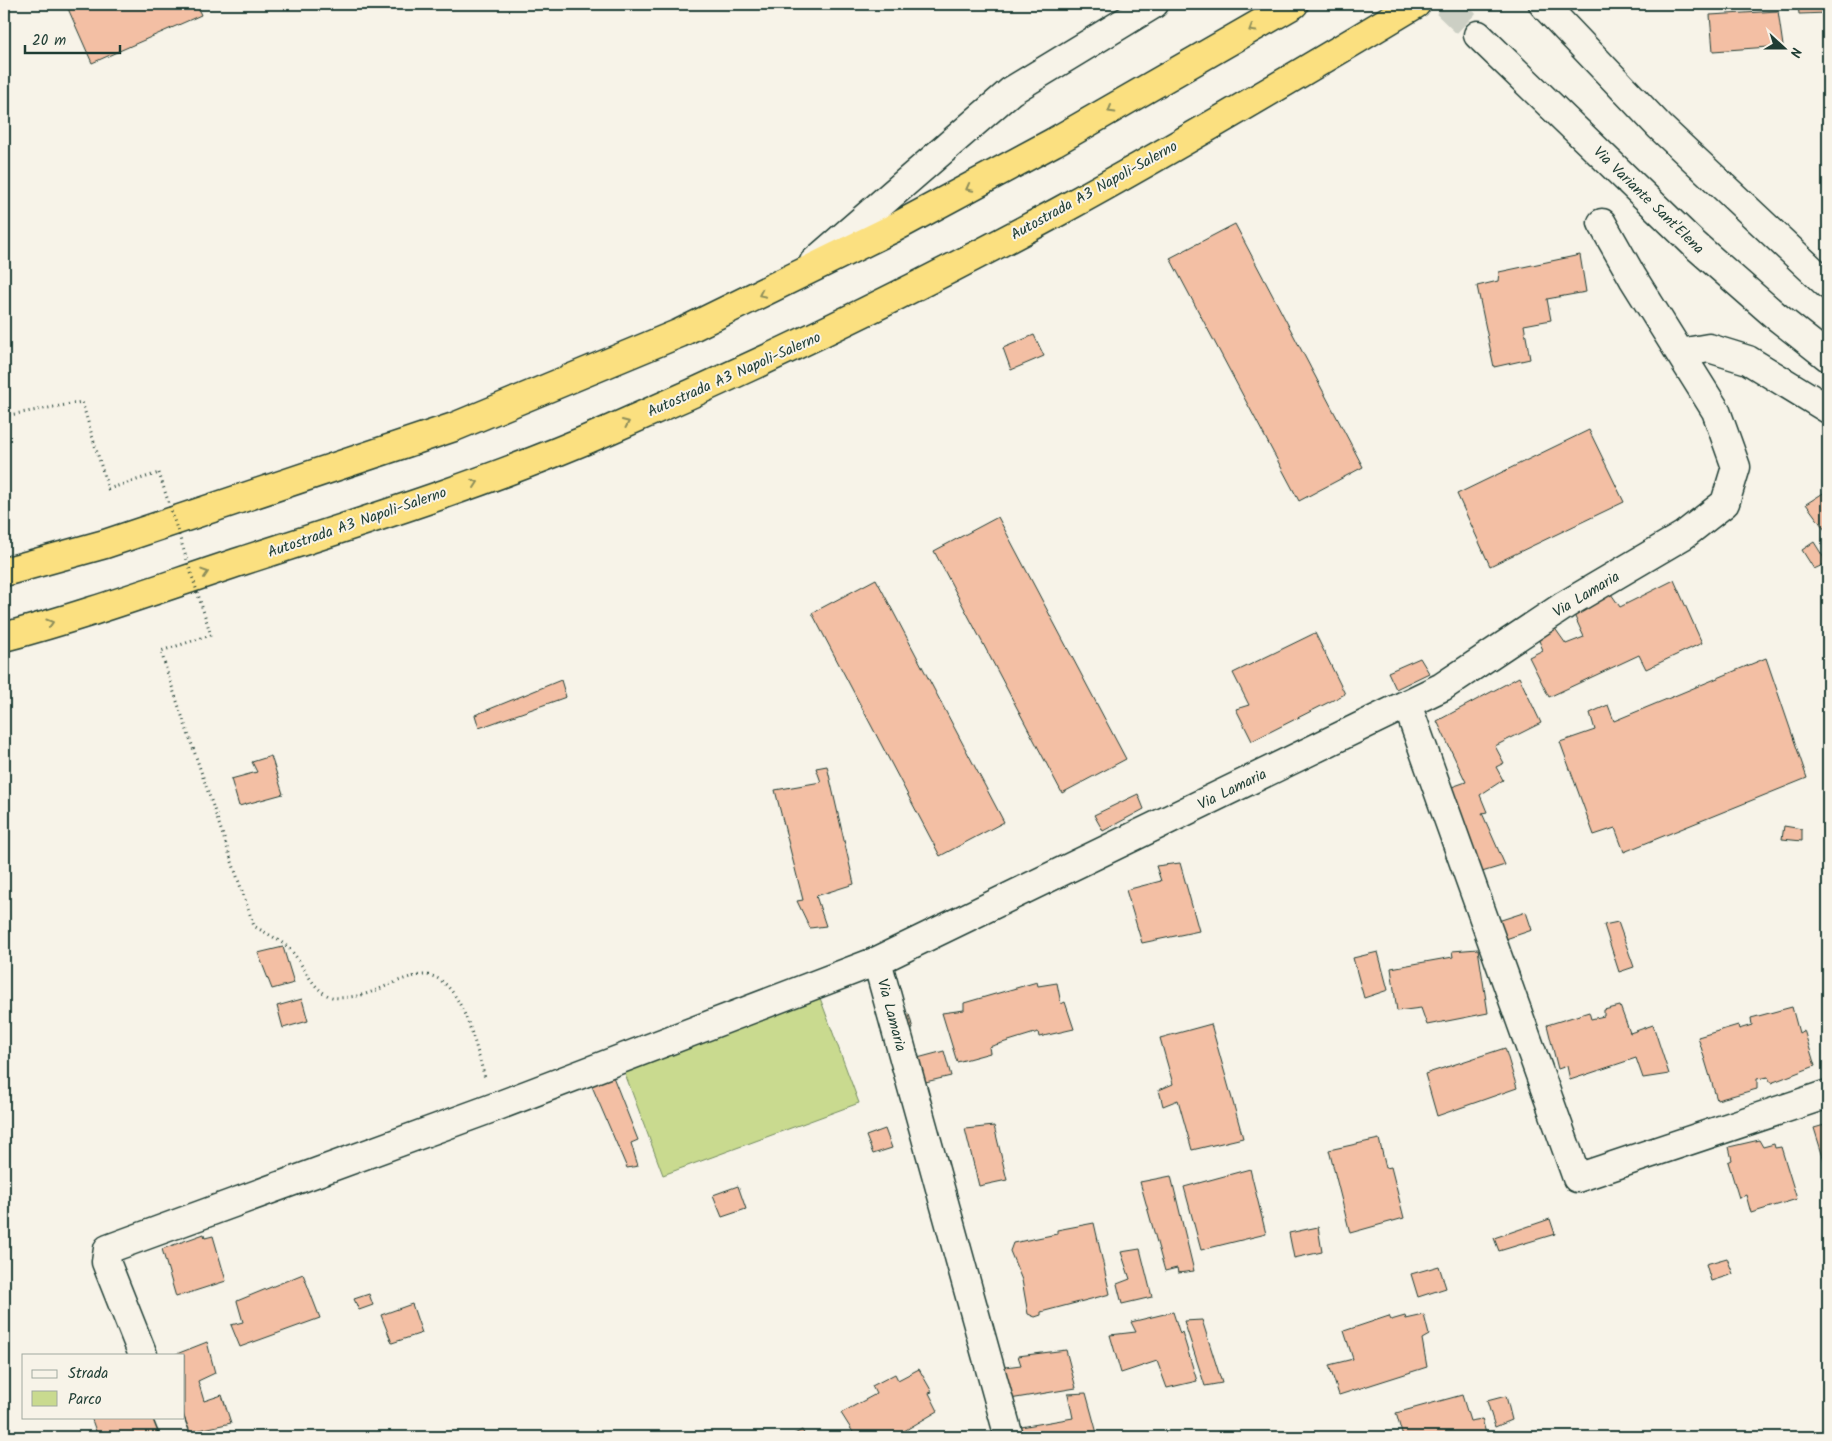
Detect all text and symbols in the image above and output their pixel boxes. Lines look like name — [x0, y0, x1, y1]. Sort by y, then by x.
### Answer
scale bar — [25, 22, 120, 54]
one-way arrow — [1248, 22, 1257, 32]
north arrow — [1760, 22, 1810, 72]
text: 20 m — [32, 29, 66, 53]
text: N — [1783, 44, 1807, 61]
one-way arrow — [1107, 103, 1116, 113]
street label: Autostrada A3 Napoli-Salerno — [1007, 135, 1183, 247]
street label: Via Variante Sant'Elena — [1587, 141, 1710, 260]
one-way arrow — [965, 182, 974, 192]
one-way arrow — [758, 287, 767, 297]
street label: Autostrada A3 Napoli-Salerno — [644, 326, 825, 424]
one-way arrow — [621, 418, 630, 429]
one-way arrow — [471, 478, 479, 488]
street label: Autostrada A3 Napoli-Salerno — [265, 481, 450, 565]
street label: Via Lamaria — [1548, 565, 1625, 624]
one-way arrow — [200, 569, 209, 579]
one-way arrow — [46, 619, 54, 629]
street label: Via Lamaria — [1194, 763, 1271, 817]
street label: Via Lamaria — [870, 976, 912, 1054]
legend — [22, 1354, 185, 1418]
text: Strada — [68, 1362, 108, 1386]
text: Parco — [68, 1388, 102, 1412]

